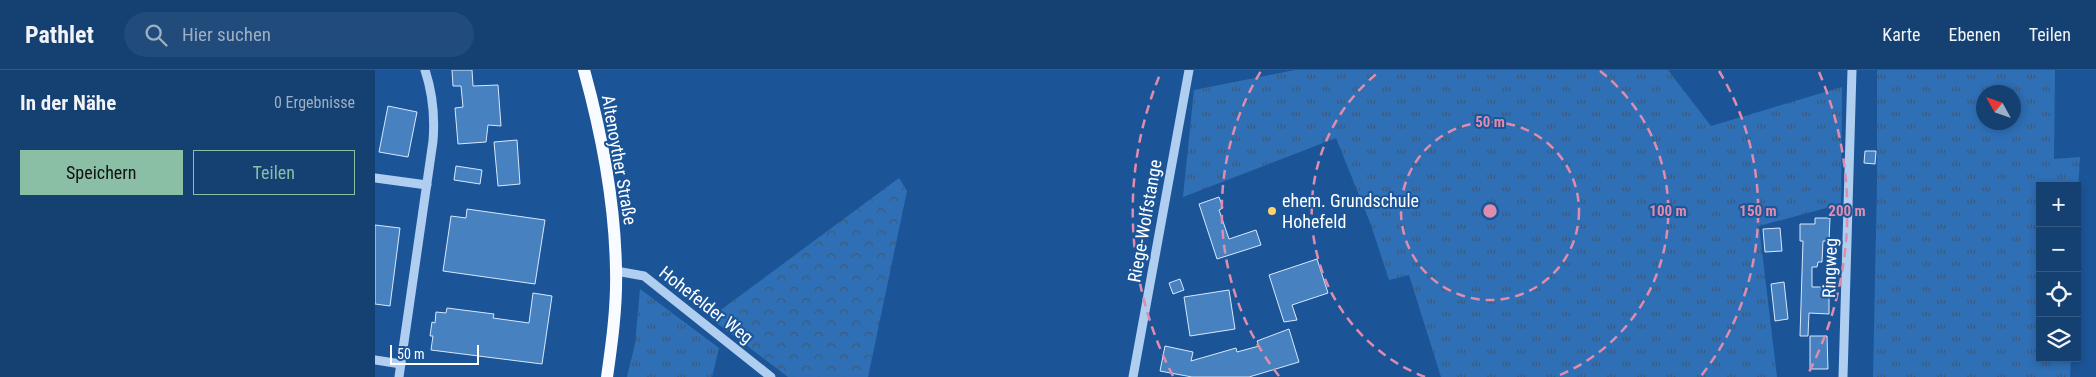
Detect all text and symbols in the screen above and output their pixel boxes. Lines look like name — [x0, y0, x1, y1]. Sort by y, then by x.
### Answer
search box — [124, 12, 474, 57]
text: Pathlet — [25, 21, 94, 49]
icon: search — [142, 21, 170, 49]
text: Hier suchen — [182, 23, 271, 46]
text: Karte — [1882, 24, 1921, 45]
text: Ebenen — [1949, 24, 2001, 45]
text: Teilen — [2029, 24, 2071, 45]
north arrow — [1976, 85, 2021, 130]
text: In der Nähe — [20, 91, 116, 115]
text: 0 Ergebnisse — [274, 93, 355, 112]
street label: Altenoyther Straße — [598, 93, 641, 227]
text: 50 m — [1475, 113, 1505, 131]
button: Speichern — [20, 150, 183, 195]
button: Teilen — [193, 150, 355, 195]
street label: Riege-Wolfstange — [1123, 158, 1166, 284]
map controls — [2036, 182, 2081, 362]
button: + — [2036, 182, 2081, 227]
place label: ehem. Grundschule Hohefeld — [1282, 190, 1419, 232]
centre of rings — [1481, 202, 1499, 220]
text: 100 m — [1649, 202, 1687, 220]
text: 150 m — [1739, 202, 1777, 220]
text: 200 m — [1828, 202, 1866, 220]
marker: ehem. Grundschule Hohefeld — [1266, 205, 1278, 217]
button: − — [2036, 227, 2081, 272]
street label: Ringweg — [1818, 237, 1841, 298]
street label: Hohefelder Weg — [655, 262, 757, 348]
button: locate — [2036, 272, 2081, 317]
button: layers — [2036, 317, 2081, 362]
scale bar — [390, 342, 479, 365]
text: 50 m — [397, 346, 425, 362]

